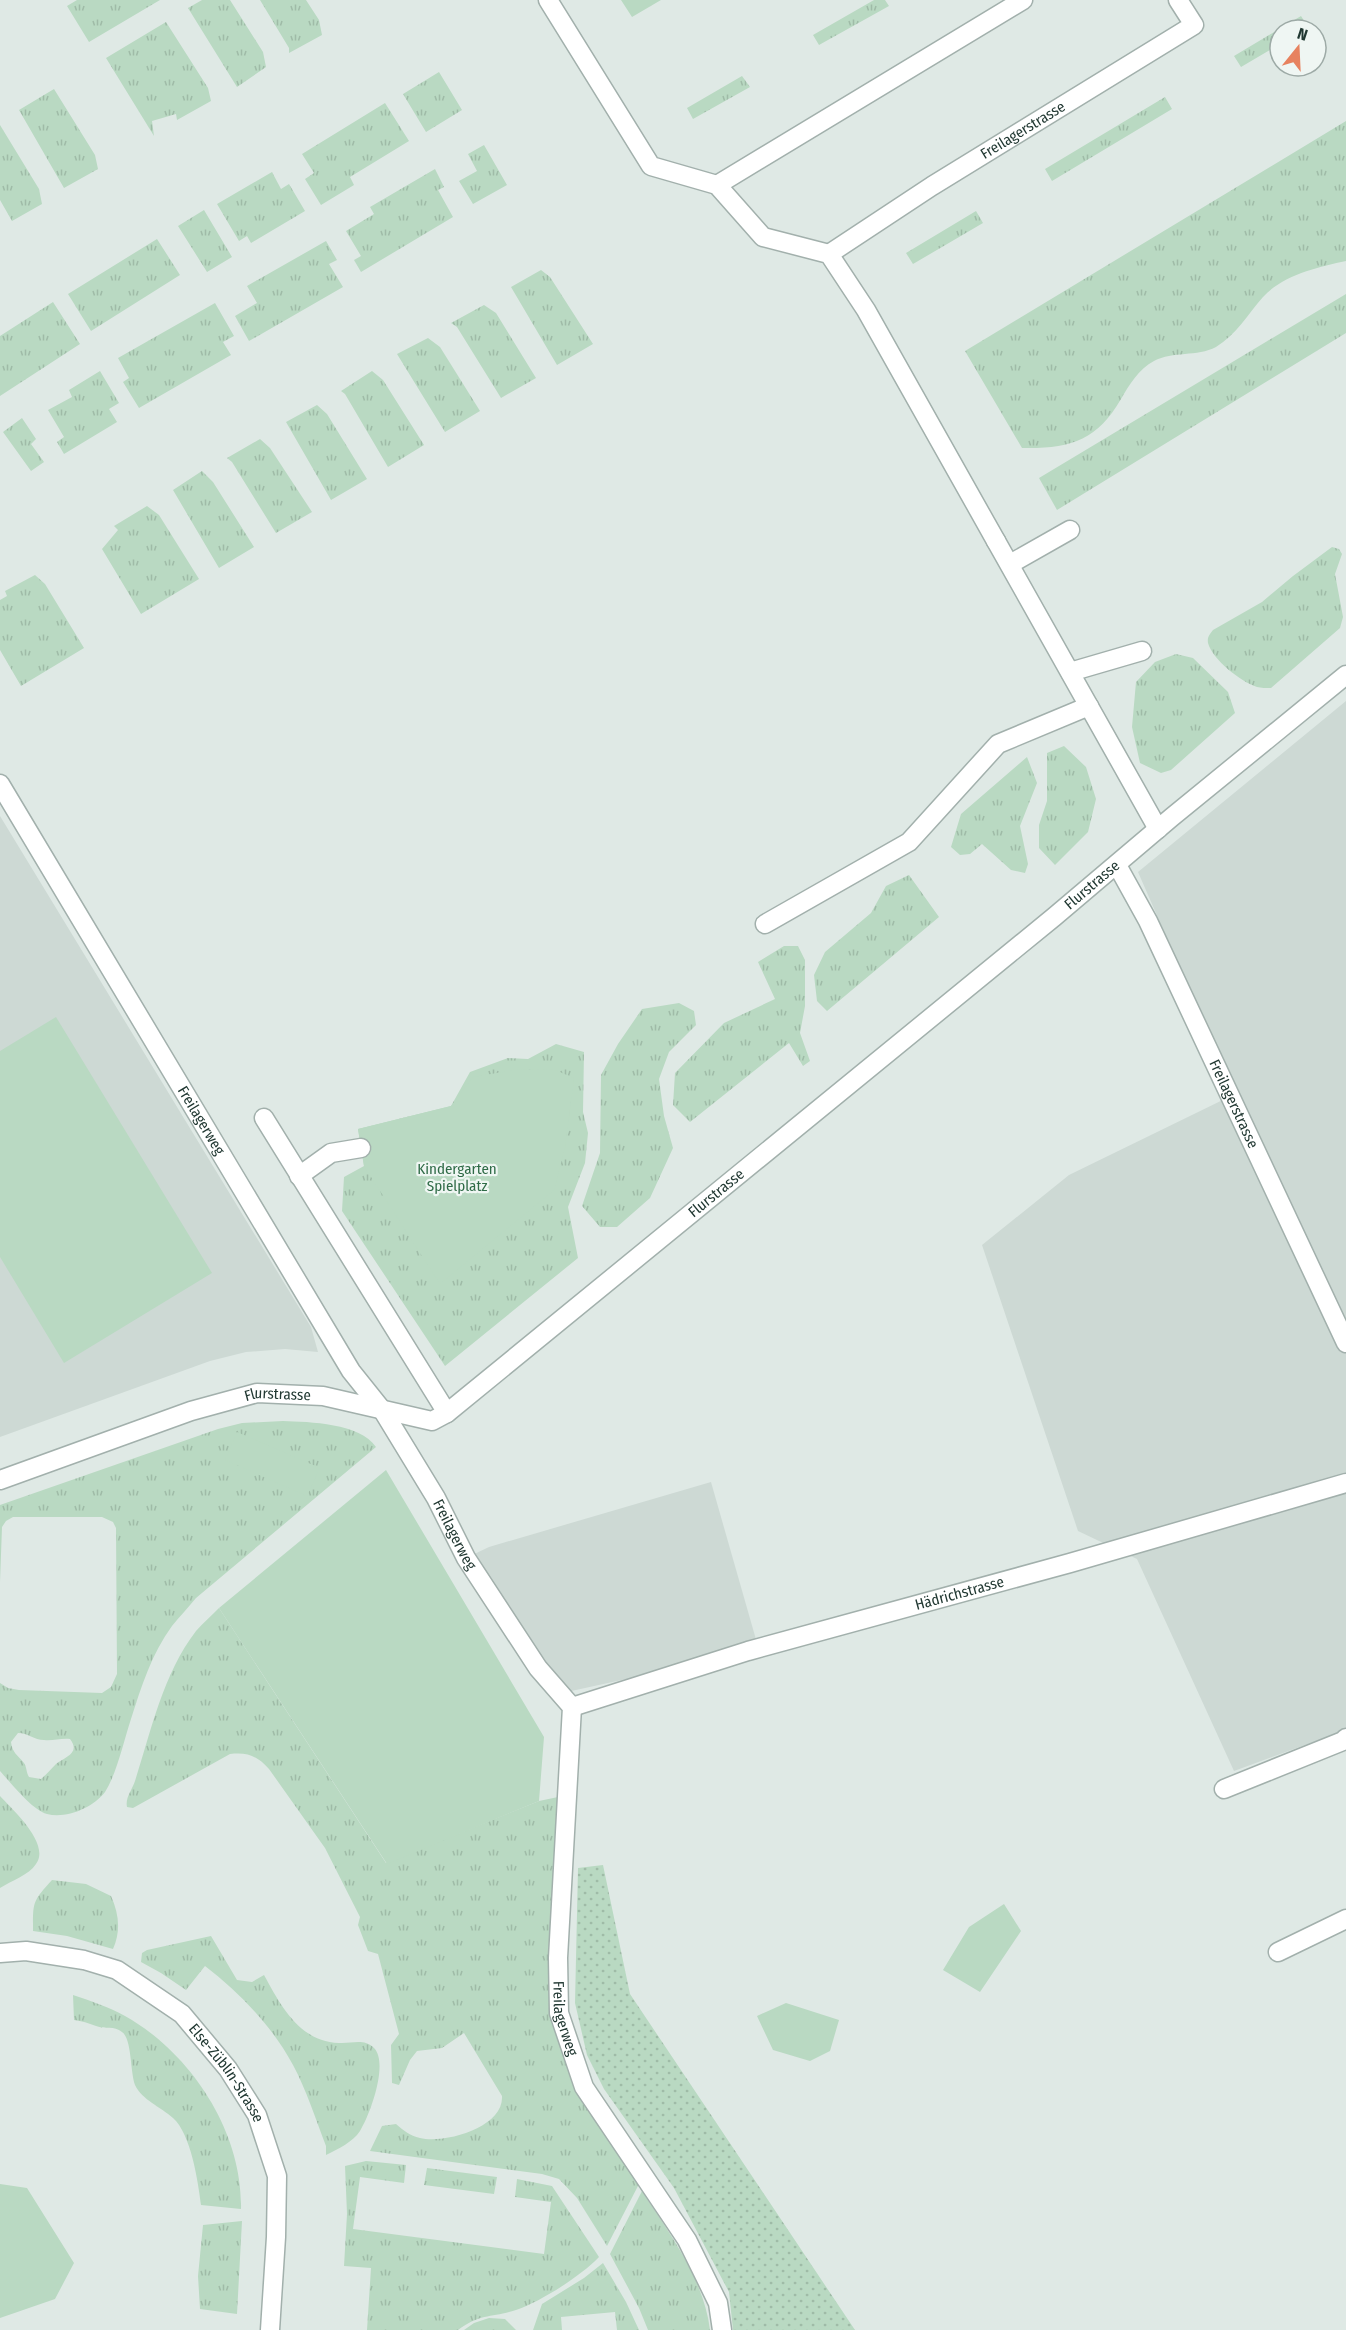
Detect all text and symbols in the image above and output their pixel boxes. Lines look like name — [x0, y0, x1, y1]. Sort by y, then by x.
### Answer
north arrow — [1268, 18, 1328, 78]
text: N — [1295, 24, 1310, 45]
street label: Freilagerstrasse — [977, 97, 1068, 163]
street label: Flurstrasse — [1061, 856, 1123, 913]
street label: Freilagerstrasse — [1205, 1057, 1262, 1151]
street label: Freilagerweg — [174, 1083, 229, 1158]
park label: Kindergarten Spielplatz — [417, 1160, 497, 1195]
street label: Flurstrasse — [685, 1165, 748, 1221]
street label: Flurstrasse — [242, 1384, 311, 1405]
street label: Freilagerweg — [429, 1496, 480, 1573]
street label: Hädrichstrasse — [913, 1572, 1006, 1614]
street label: Freilagerweg — [549, 1981, 582, 2058]
street label: Else-Züblin-Strasse — [185, 2020, 268, 2124]

